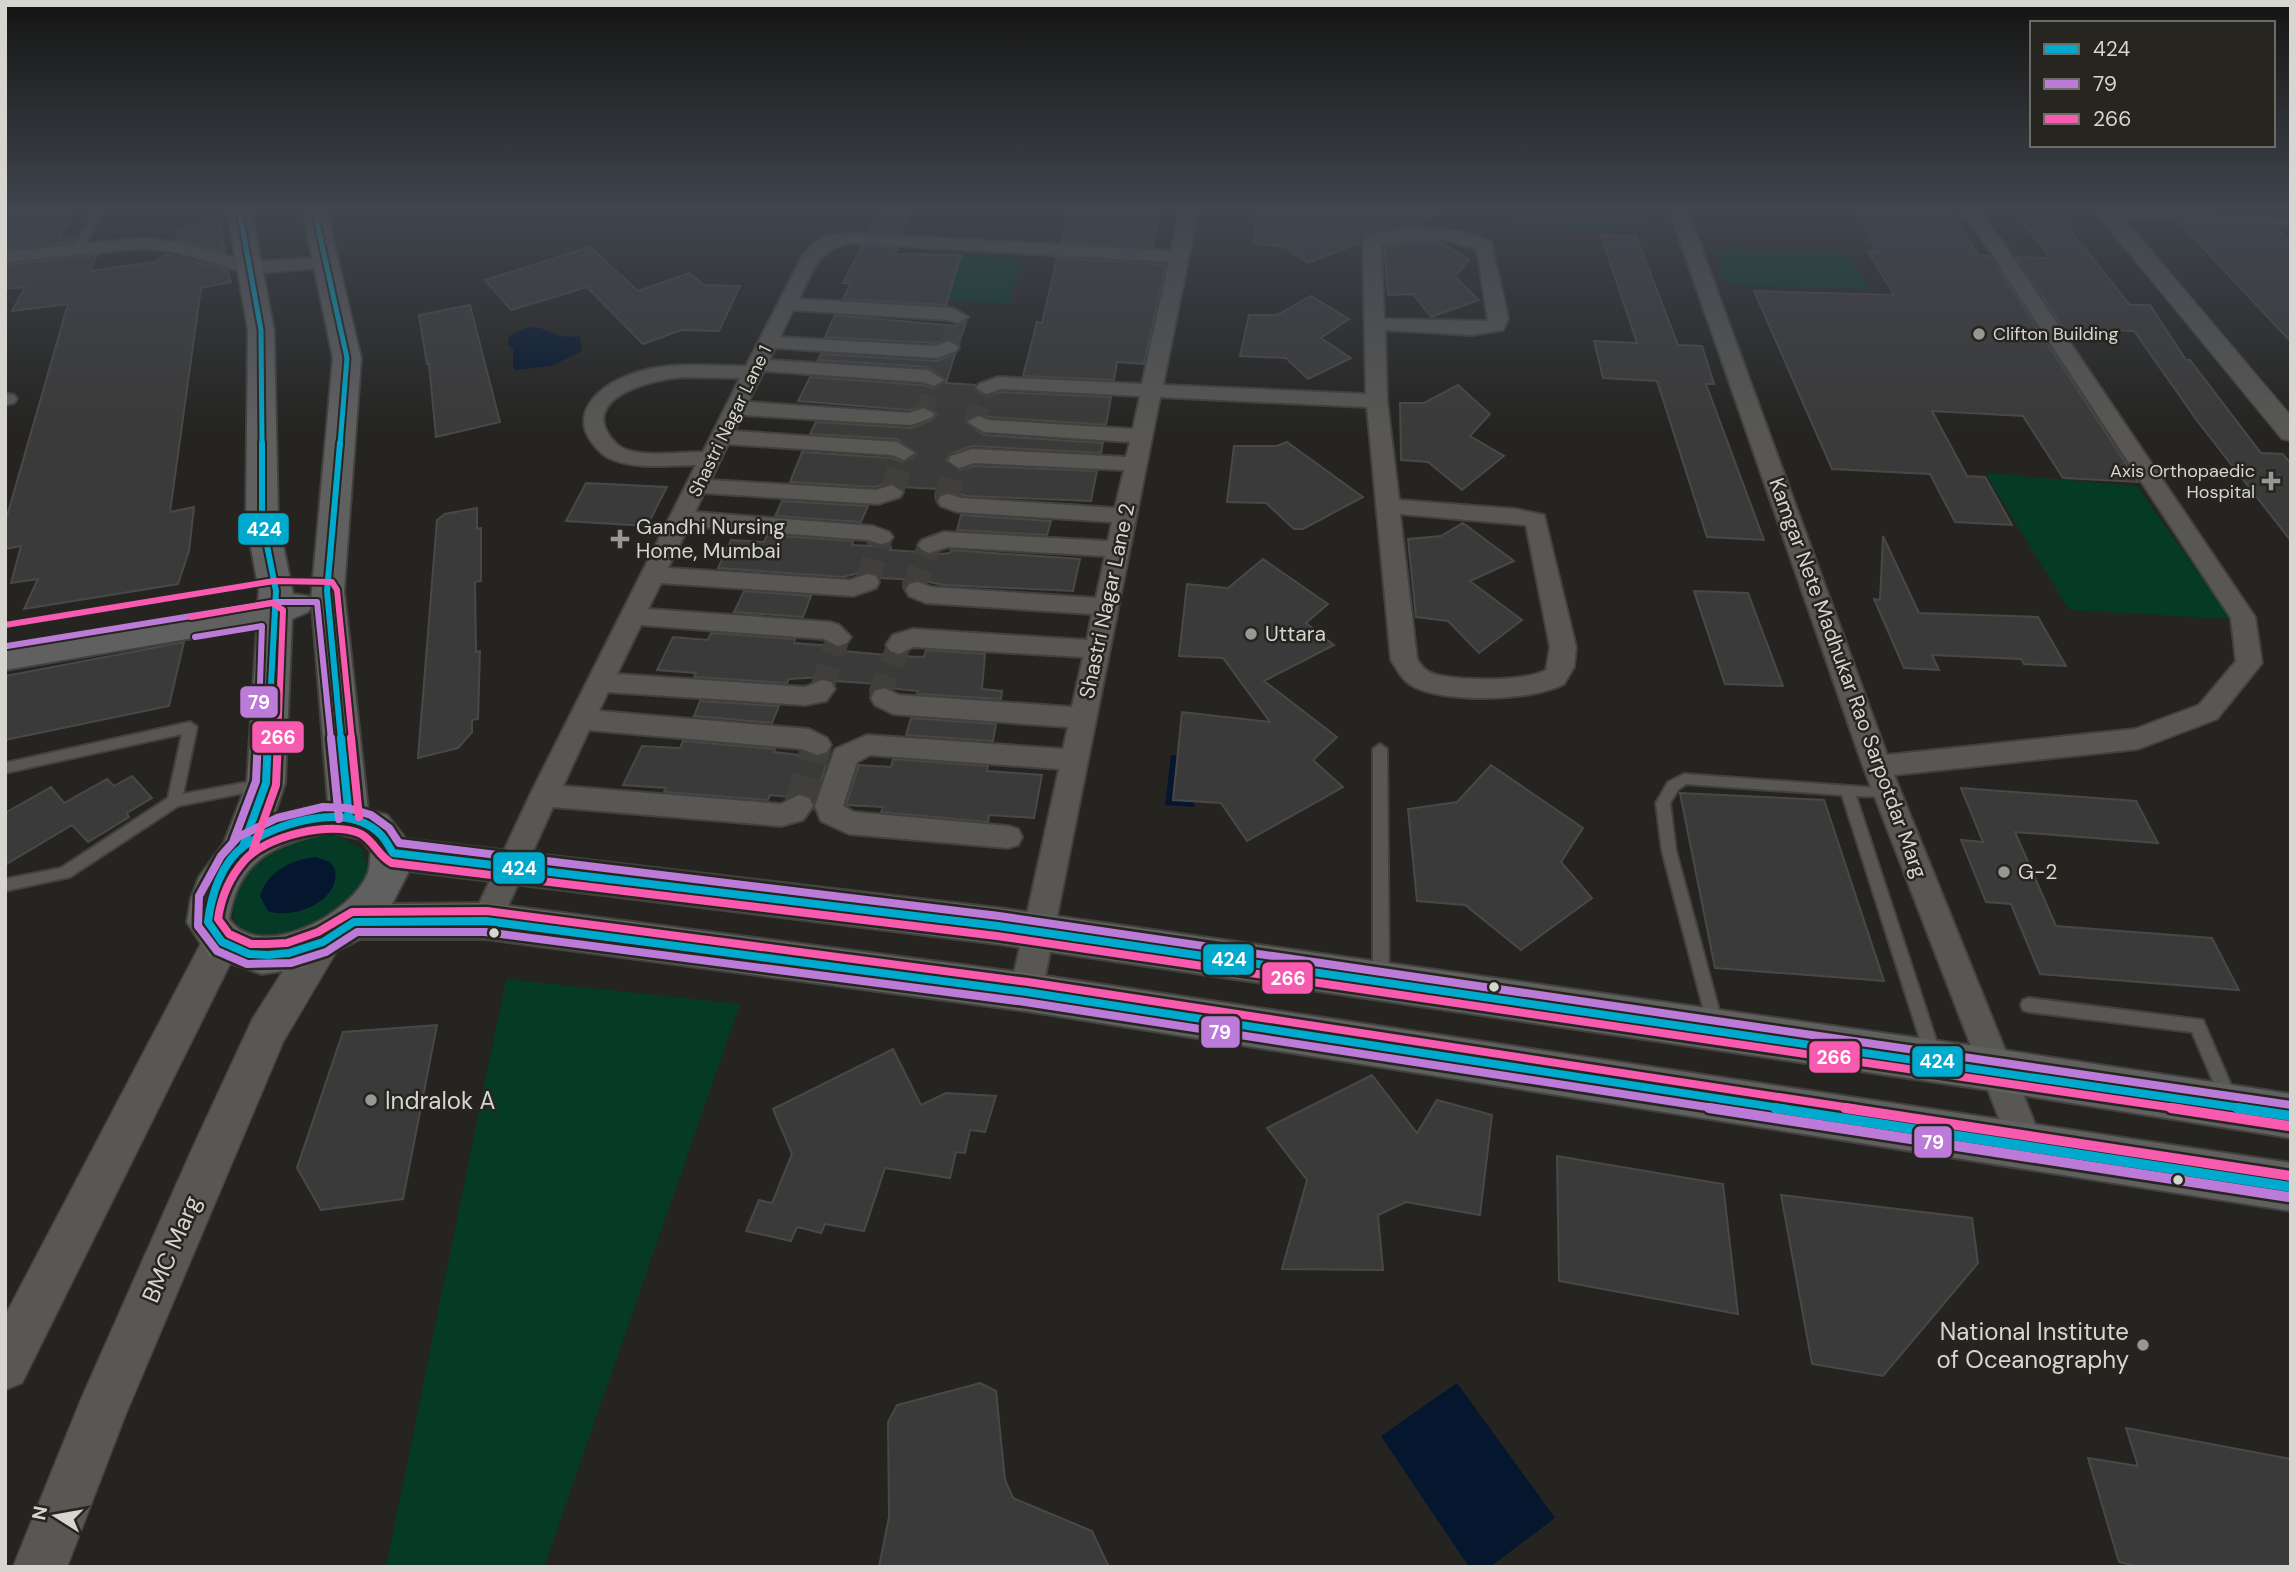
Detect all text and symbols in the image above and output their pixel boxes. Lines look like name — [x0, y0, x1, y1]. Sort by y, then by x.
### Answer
legend — [2030, 21, 2275, 147]
text: 424 — [2093, 35, 2130, 63]
text: 79 — [2093, 70, 2117, 98]
text: 266 — [2093, 105, 2131, 133]
place label: Clifton Building — [1993, 322, 2118, 346]
marker: Clifton Building — [1971, 326, 1987, 342]
street label: Shastri Nagar Lane 1 — [683, 341, 777, 501]
place label: Axis Orthopaedic Hospital — [2110, 459, 2255, 504]
marker: Axis Orthopaedic Hospital — [2261, 471, 2281, 491]
street label: Kamgar Nete Madhukar Rao Sarpotdar Marg — [1762, 474, 1934, 882]
street label: Shastri Nagar Lane 2 — [1073, 501, 1141, 701]
line badge: 424 — [237, 512, 290, 546]
place label: Gandhi Nursing Home, Mumbai — [636, 513, 785, 565]
text: 424 — [246, 517, 282, 542]
marker: Gandhi Nursing Home, Mumbai — [610, 529, 630, 549]
place label: Uttara — [1265, 620, 1326, 648]
marker: Uttara — [1243, 626, 1259, 642]
line badge: 79 — [239, 685, 279, 719]
text: 79 — [248, 690, 270, 715]
line badge: 266 — [251, 720, 305, 754]
text: 266 — [260, 725, 296, 750]
line badge: 424 — [492, 851, 546, 885]
text: 424 — [501, 856, 537, 881]
place label: G-2 — [2018, 858, 2057, 886]
marker: G-2 — [1996, 864, 2012, 880]
unlabelled marker — [487, 926, 501, 940]
line badge: 424 — [1202, 943, 1255, 976]
text: 424 — [1211, 947, 1247, 972]
line badge: 266 — [1261, 961, 1314, 995]
text: 266 — [1270, 966, 1306, 991]
unlabelled marker — [1487, 980, 1501, 994]
line badge: 79 — [1200, 1015, 1241, 1049]
text: 79 — [1209, 1020, 1231, 1045]
line badge: 266 — [1808, 1040, 1861, 1074]
text: 266 — [1816, 1045, 1852, 1070]
line badge: 424 — [1911, 1045, 1964, 1078]
text: 424 — [1919, 1049, 1955, 1074]
place label: Indralok A — [385, 1085, 495, 1116]
marker: Indralok A — [363, 1092, 379, 1108]
line badge: 79 — [1913, 1125, 1953, 1159]
text: 79 — [1922, 1130, 1944, 1155]
unlabelled marker — [2171, 1173, 2185, 1187]
street label: BMC Marg — [135, 1191, 207, 1307]
place label: National Institute of Oceanography — [1937, 1316, 2129, 1375]
marker: National Institute of Oceanography — [2135, 1337, 2151, 1353]
north arrow — [21, 1481, 91, 1551]
text: N — [26, 1504, 53, 1522]

